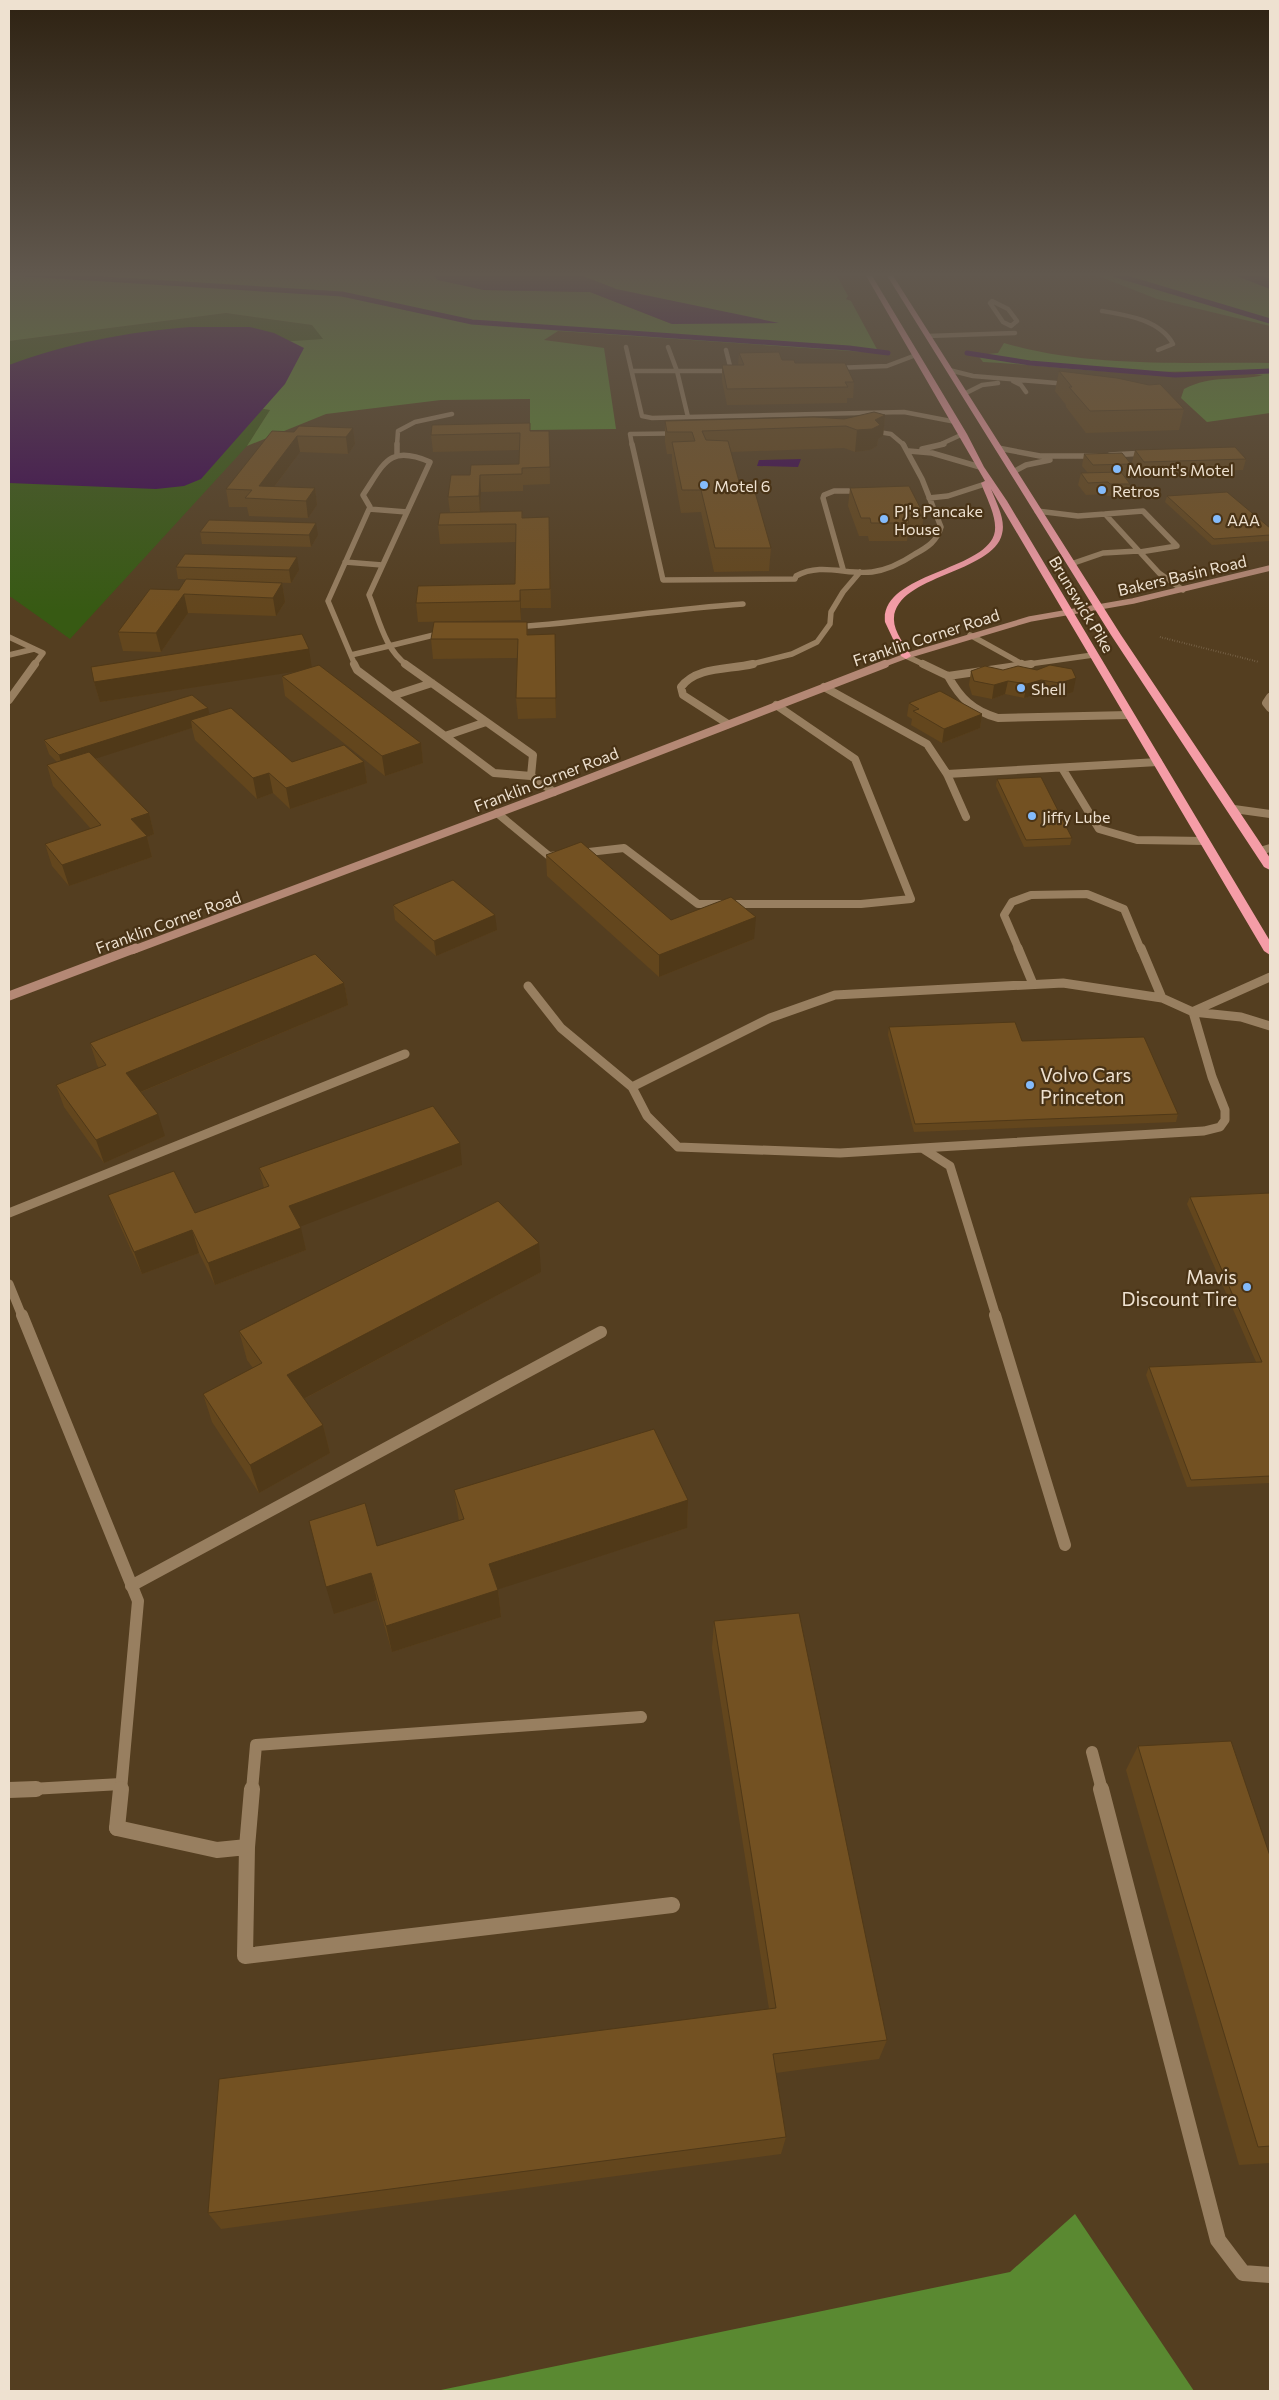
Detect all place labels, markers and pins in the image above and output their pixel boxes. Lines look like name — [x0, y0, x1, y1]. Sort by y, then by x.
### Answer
place label: Mount's Motel — [1127, 460, 1234, 479]
marker: Mount's Motel — [1111, 463, 1123, 475]
place label: Motel 6 — [714, 476, 770, 495]
marker: Motel 6 — [698, 479, 710, 491]
place label: Retros — [1112, 481, 1160, 500]
marker: Retros — [1096, 484, 1108, 496]
place label: PJ's Pancake House — [894, 501, 983, 538]
place label: AAA — [1227, 510, 1260, 529]
marker: PJ's Pancake House — [878, 513, 890, 525]
marker: AAA — [1211, 513, 1223, 525]
place label: Shell — [1031, 679, 1066, 698]
marker: Shell — [1015, 682, 1027, 694]
place label: Jiffy Lube — [1042, 807, 1110, 826]
marker: Jiffy Lube — [1026, 810, 1038, 822]
place label: Volvo Cars Princeton — [1040, 1063, 1131, 1108]
marker: Volvo Cars Princeton — [1024, 1079, 1036, 1091]
place label: Mavis Discount Tire — [1121, 1265, 1237, 1310]
marker: Mavis Discount Tire — [1241, 1281, 1253, 1293]

